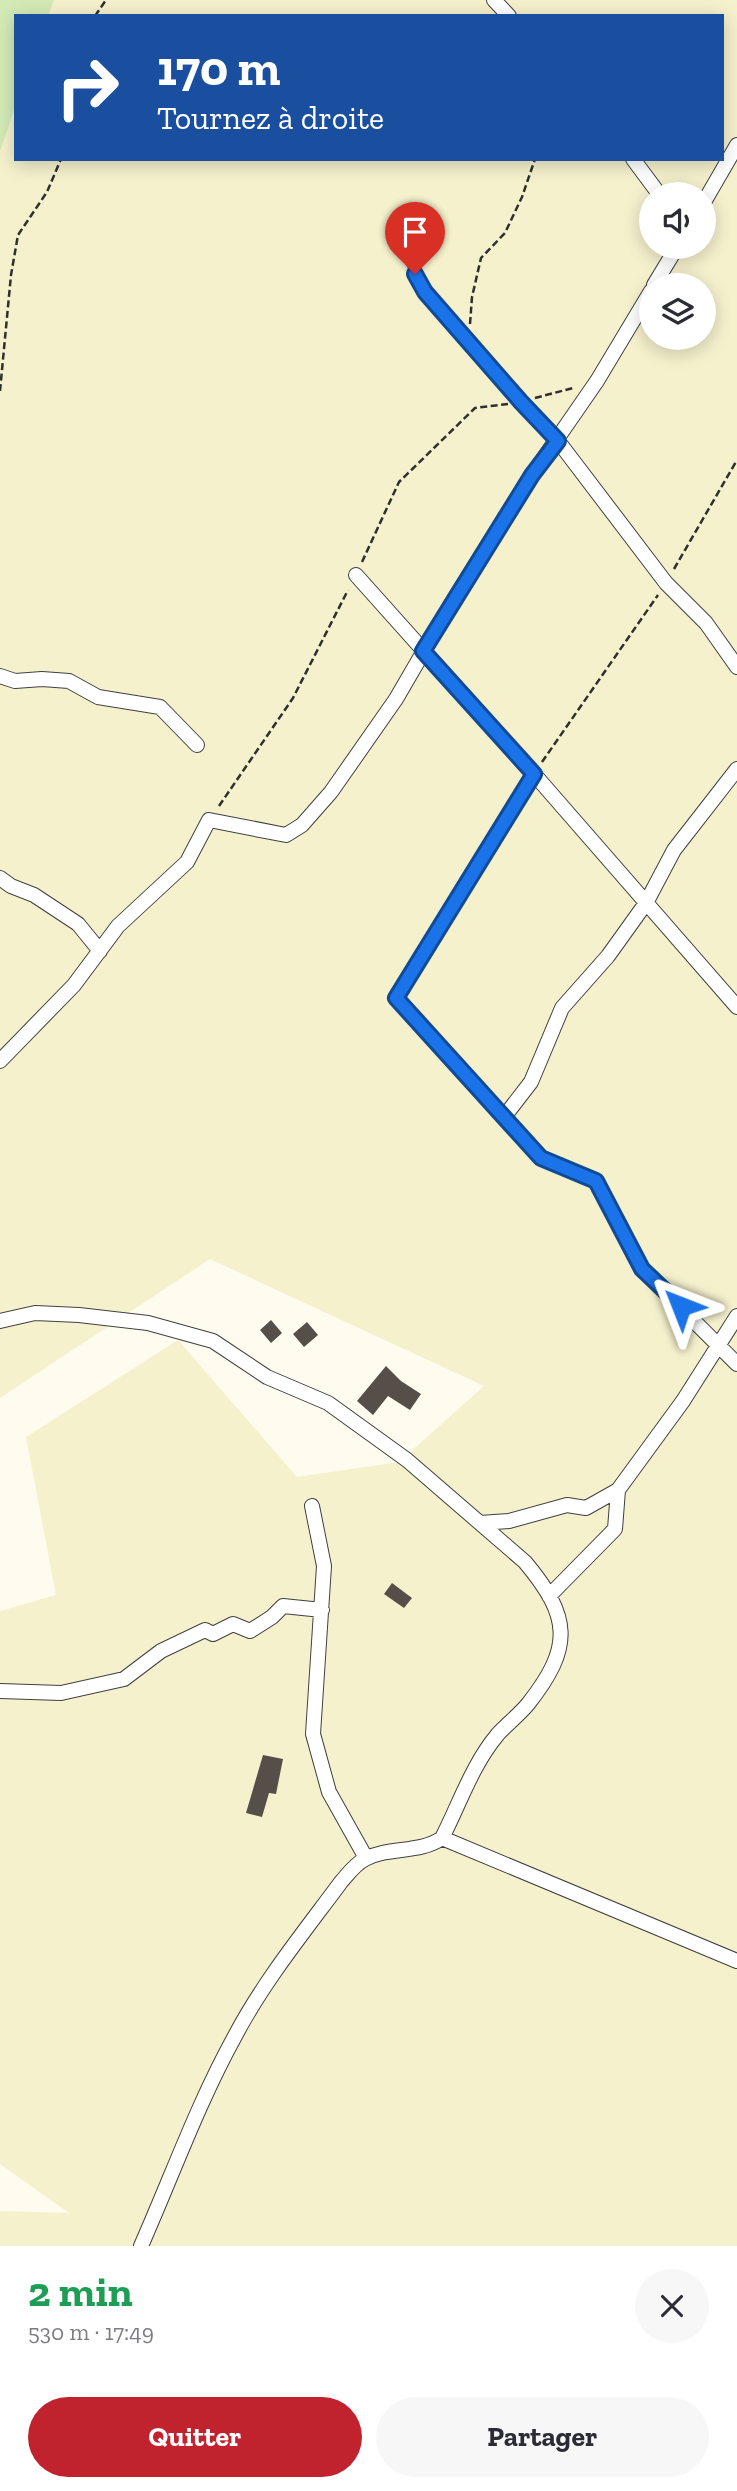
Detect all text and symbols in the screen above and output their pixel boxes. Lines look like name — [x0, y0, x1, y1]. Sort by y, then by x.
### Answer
text: 170 m — [157, 39, 280, 98]
icon: right — [42, 42, 133, 133]
text: Tournez à droite — [157, 99, 384, 137]
map controls — [639, 182, 716, 350]
button: sound — [639, 182, 716, 259]
pin — [385, 202, 445, 274]
icon: arrive — [396, 213, 434, 251]
button: layers — [639, 273, 716, 350]
position arrow — [644, 1269, 718, 1343]
text: 2 min — [28, 2266, 133, 2317]
button: close — [635, 2269, 709, 2343]
text: 530 m · 17:49 — [28, 2318, 154, 2346]
button: Quitter — [28, 2397, 362, 2477]
button: Partager — [376, 2397, 709, 2477]

